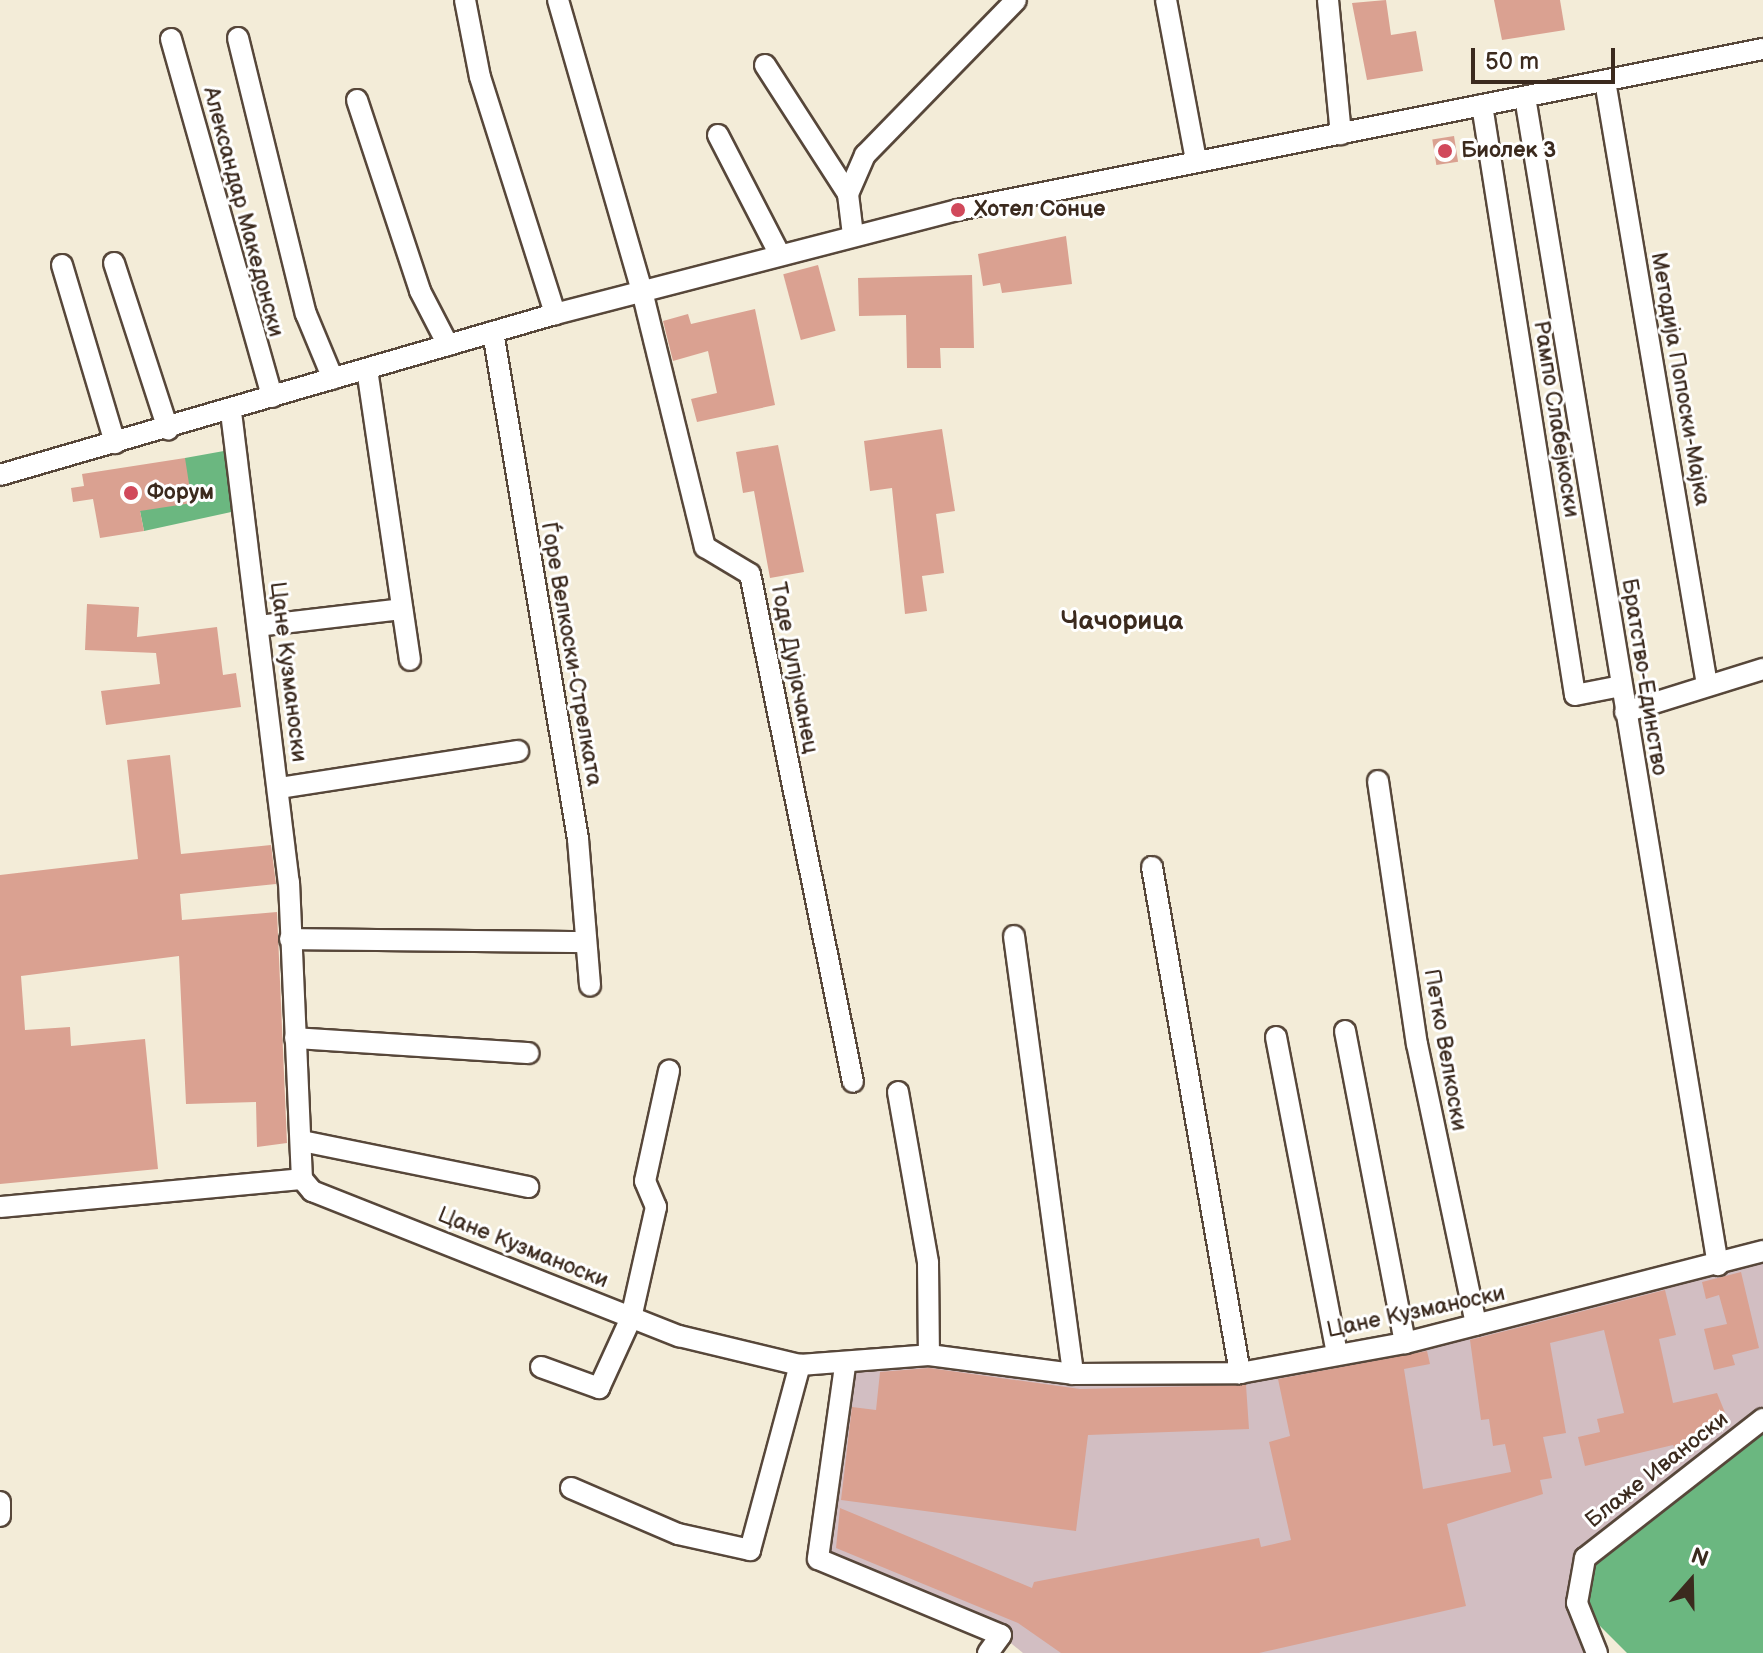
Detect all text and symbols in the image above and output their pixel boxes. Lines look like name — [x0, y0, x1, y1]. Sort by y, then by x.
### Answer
scale bar — [1475, 32, 1619, 82]
text: 50 m — [1485, 47, 1539, 76]
street label: Александар Македонски — [197, 84, 289, 340]
place label: Биолек 3 — [1461, 138, 1556, 164]
marker: Биолек 3 — [1436, 142, 1454, 160]
place label: Хотел Сонце — [974, 197, 1105, 223]
marker: Хотел Сонце — [949, 201, 967, 219]
street label: Методија Попоски-Мајка — [1645, 250, 1715, 508]
street label: Рампо Слабејкоски — [1527, 319, 1585, 519]
place label: Форум — [147, 480, 214, 506]
marker: Форум — [122, 484, 140, 502]
street label: Ѓоре Велкоски-Стрелката — [535, 520, 607, 788]
street label: Братство-Единство — [1615, 577, 1673, 777]
street label: Цане Кузманоски — [264, 580, 312, 764]
street label: Тоде Дупјачанец — [764, 580, 824, 756]
district label: Чачорица — [1061, 606, 1183, 638]
street label: Петко Велкоски — [1418, 967, 1472, 1133]
street label: Цане Кузманоски — [434, 1202, 612, 1294]
street label: Цане Кузманоски — [1324, 1280, 1508, 1344]
street label: Блаже Иваноски — [1580, 1406, 1734, 1534]
north arrow — [1651, 1541, 1731, 1621]
text: N — [1687, 1542, 1712, 1573]

